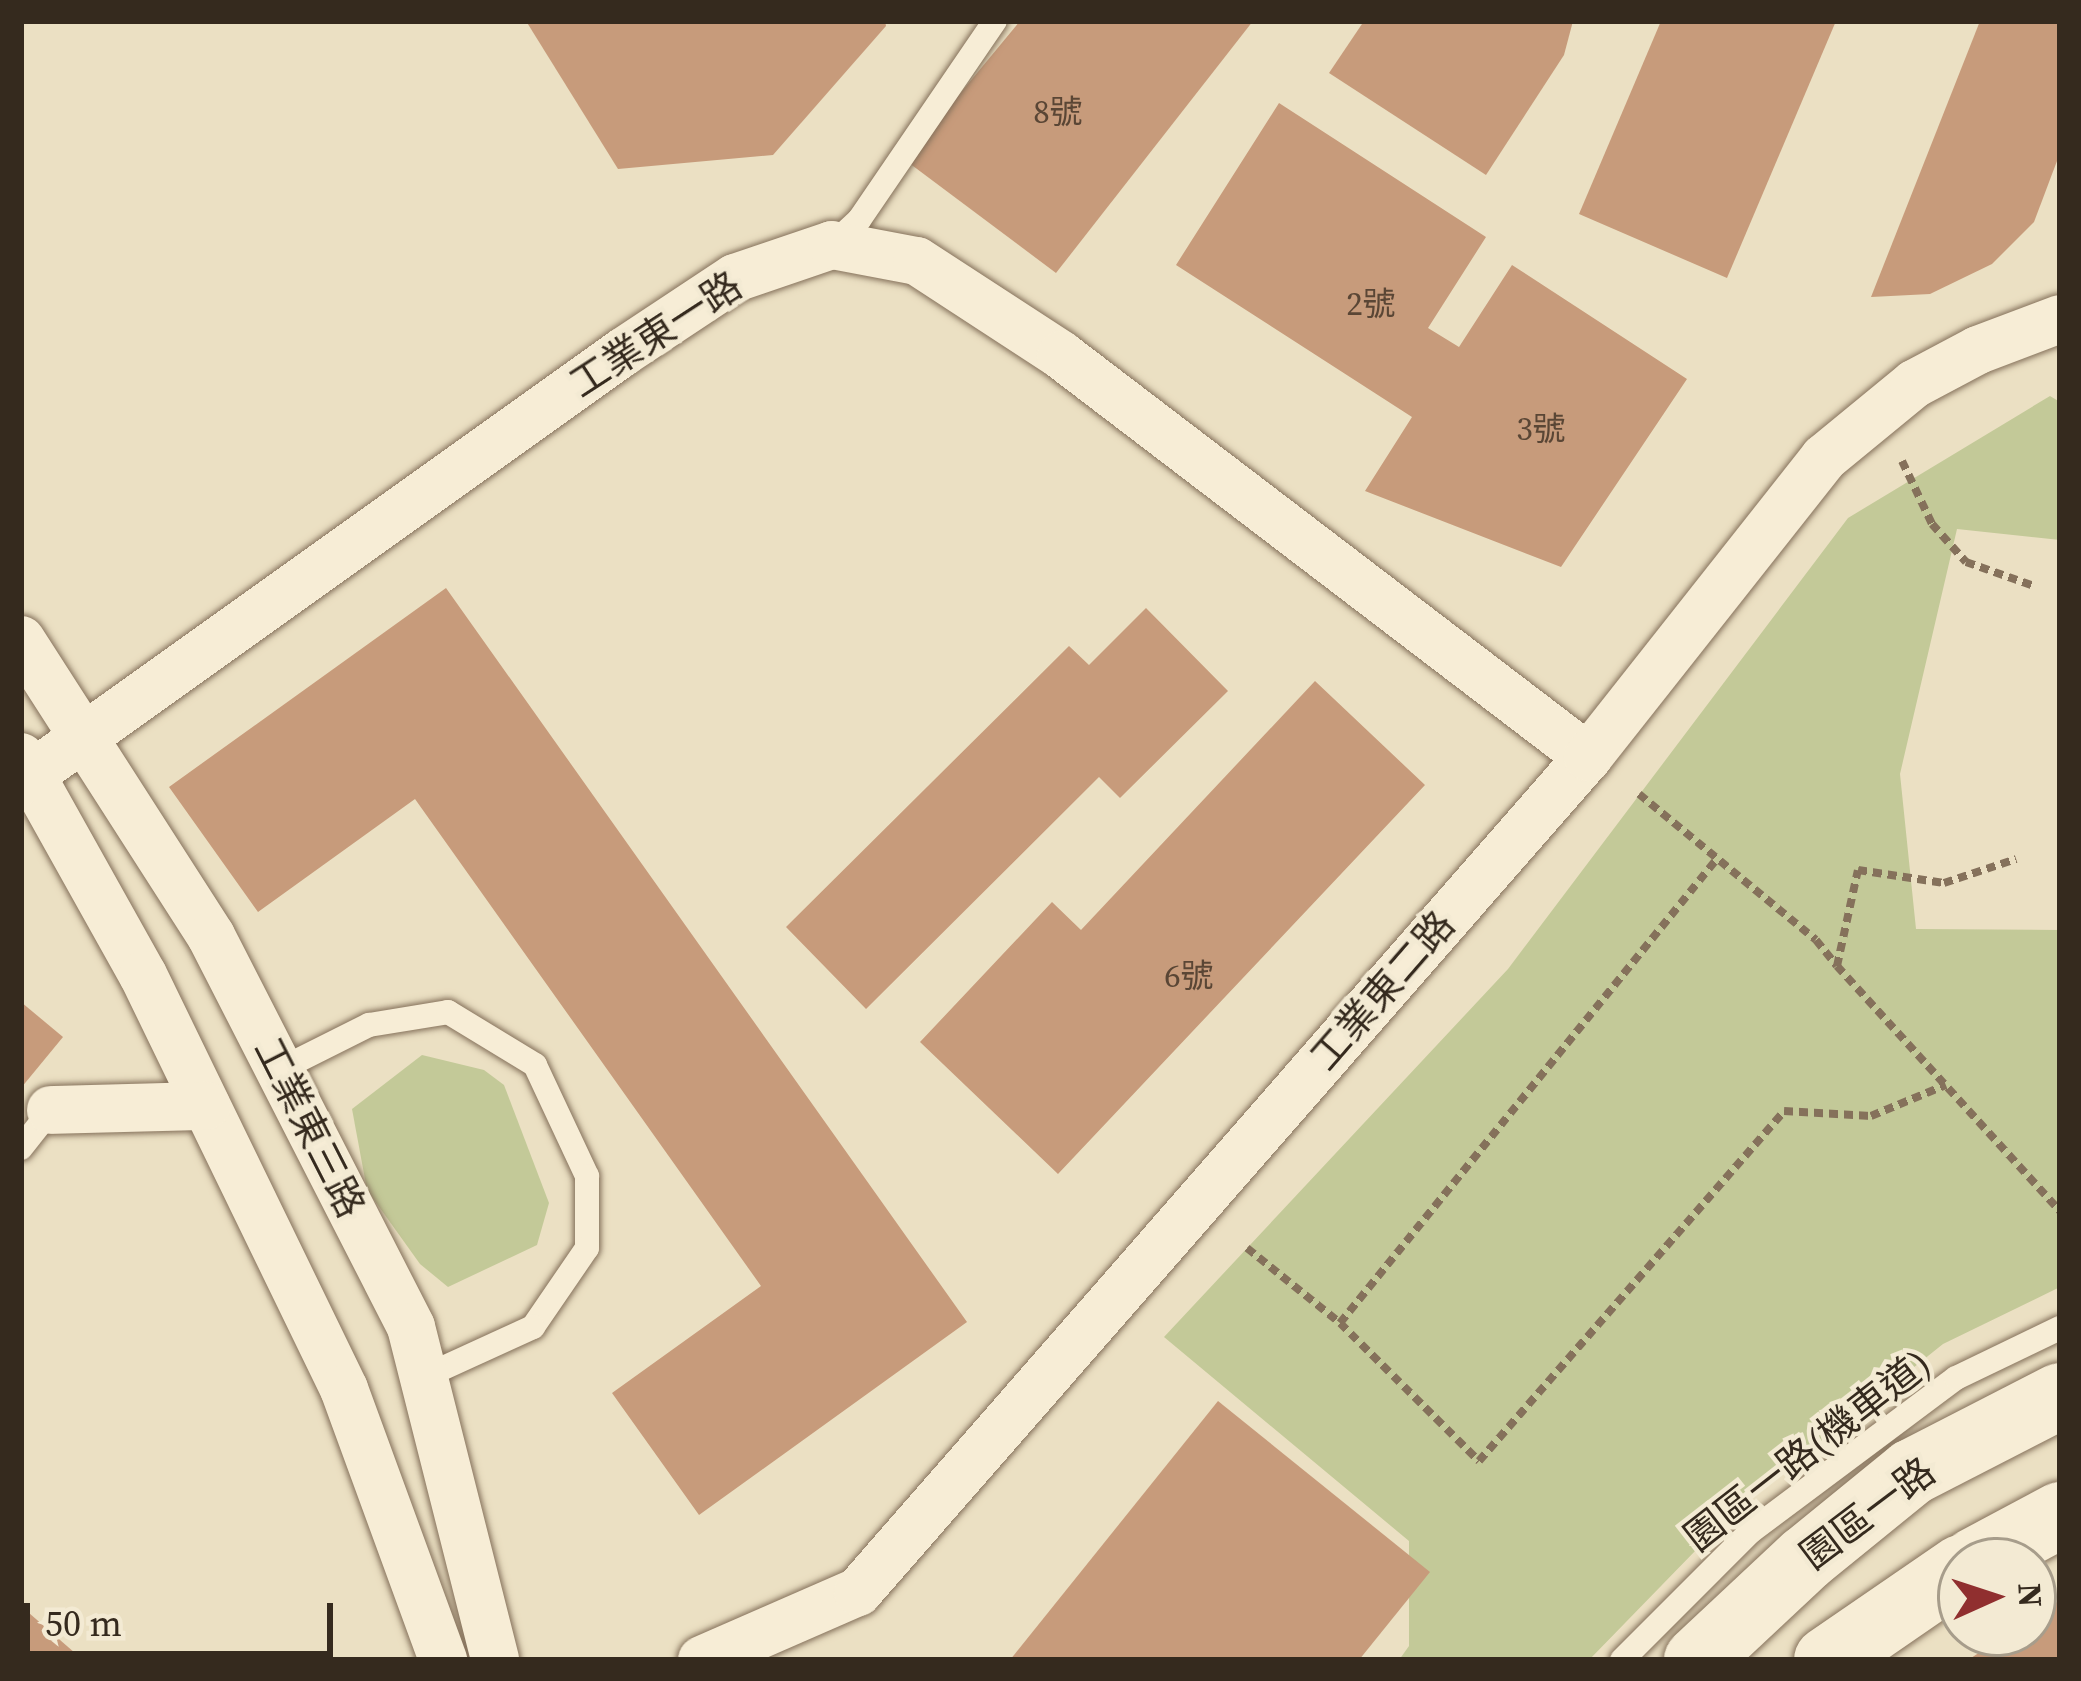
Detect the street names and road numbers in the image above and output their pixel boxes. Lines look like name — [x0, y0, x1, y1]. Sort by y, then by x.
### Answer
street label: 工業東一路 — [561, 262, 751, 408]
street label: 工業東二路 — [1301, 902, 1465, 1080]
street label: 工業東三路 — [244, 1031, 374, 1225]
street label: 園區一路(機車道) — [1676, 1340, 1940, 1562]
street label: 園區一路 — [1792, 1448, 1944, 1580]

